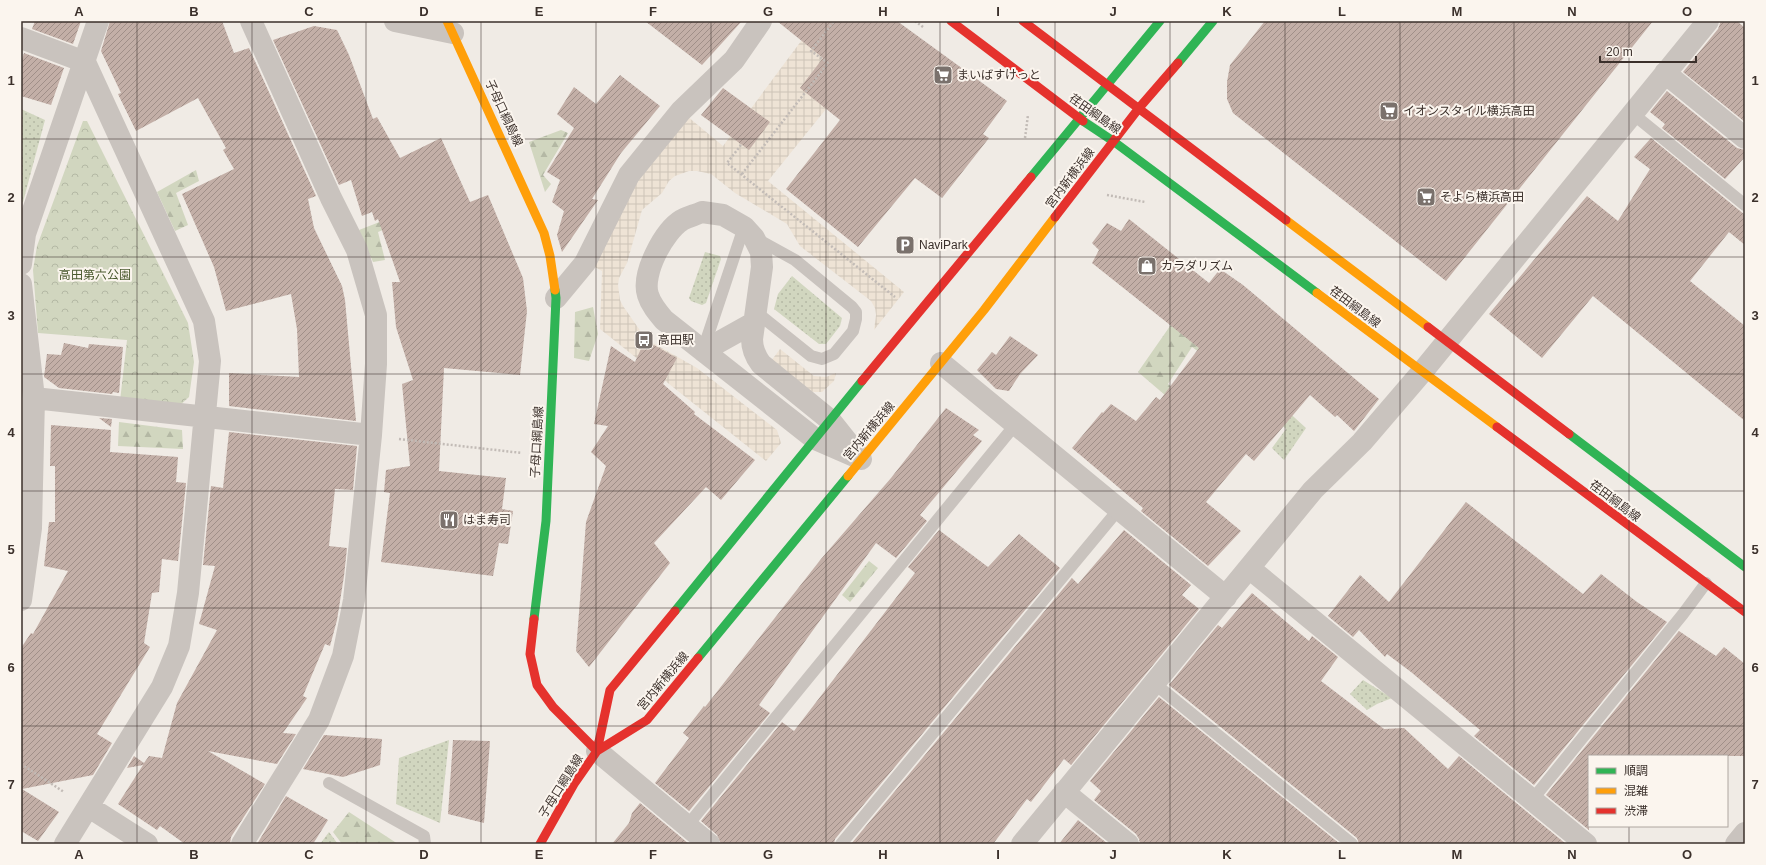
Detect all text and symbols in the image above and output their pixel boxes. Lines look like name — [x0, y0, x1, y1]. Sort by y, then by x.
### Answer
text: A — [74, 4, 84, 19]
text: B — [189, 4, 199, 19]
text: C — [304, 4, 314, 19]
text: D — [419, 4, 429, 19]
text: E — [535, 4, 544, 19]
text: F — [649, 4, 657, 19]
text: G — [763, 4, 773, 19]
text: H — [878, 4, 888, 19]
text: I — [996, 4, 1000, 19]
text: J — [1109, 4, 1117, 19]
text: K — [1222, 4, 1232, 19]
text: L — [1338, 4, 1346, 19]
text: M — [1452, 4, 1462, 19]
text: N — [1567, 4, 1577, 19]
text: O — [1682, 4, 1692, 19]
scale bar — [1600, 38, 1696, 64]
text: 20 m — [1606, 45, 1633, 59]
supermarket icon: まいばすけっと — [932, 64, 954, 86]
place label: まいばすけっと — [957, 68, 1041, 82]
text: 1 — [7, 73, 15, 88]
text: 1 — [1751, 73, 1759, 88]
street label: 子母口綱島線 — [482, 77, 526, 149]
street label: 荏田綱島線 — [1066, 91, 1124, 137]
supermarket icon: イオンスタイル横浜高田 — [1378, 100, 1400, 122]
place label: イオンスタイル横浜高田 — [1403, 104, 1535, 118]
street label: 宮内新横浜線 — [1043, 145, 1097, 211]
supermarket icon: そよら横浜高田 — [1415, 186, 1437, 208]
text: 2 — [7, 190, 15, 205]
place label: そよら横浜高田 — [1440, 190, 1524, 204]
text: 2 — [1751, 190, 1759, 205]
parking icon: NaviPark — [894, 234, 916, 256]
place label: NaviPark — [919, 238, 969, 252]
shop icon: カラダリズム — [1136, 255, 1158, 277]
place label: カラダリズム — [1161, 259, 1233, 273]
park label: 高田第六公園 — [59, 268, 131, 282]
street label: 荏田綱島線 — [1327, 283, 1383, 331]
text: 3 — [7, 308, 15, 323]
text: 3 — [1751, 308, 1759, 323]
bus stop icon: 高田駅 — [633, 329, 655, 351]
place label: 高田駅 — [658, 333, 694, 347]
street label: 宮内新横浜線 — [840, 399, 898, 463]
street label: 子母口綱島線 — [528, 406, 546, 478]
text: 4 — [7, 425, 15, 440]
text: 4 — [1751, 425, 1759, 440]
street label: 荏田綱島線 — [1587, 477, 1643, 525]
restaurant icon: はま寿司 — [438, 509, 460, 531]
place label: はま寿司 — [463, 513, 511, 527]
text: 5 — [7, 542, 15, 557]
text: 5 — [1751, 542, 1759, 557]
street label: 宮内新横浜線 — [634, 649, 692, 713]
text: 6 — [7, 660, 15, 675]
text: 6 — [1751, 660, 1759, 675]
street label: 子母口綱島線 — [536, 752, 586, 820]
legend — [1588, 755, 1728, 827]
text: 順調 — [1624, 764, 1648, 778]
text: 7 — [7, 777, 15, 792]
text: 7 — [1751, 777, 1759, 792]
text: 混雑 — [1624, 784, 1648, 798]
text: 渋滞 — [1624, 804, 1648, 818]
text: A — [74, 847, 84, 862]
text: B — [189, 847, 199, 862]
text: C — [304, 847, 314, 862]
text: D — [419, 847, 429, 862]
text: E — [535, 847, 544, 862]
text: F — [649, 847, 657, 862]
text: G — [763, 847, 773, 862]
text: H — [878, 847, 888, 862]
text: I — [996, 847, 1000, 862]
text: J — [1109, 847, 1117, 862]
text: K — [1222, 847, 1232, 862]
text: L — [1338, 847, 1346, 862]
text: M — [1452, 847, 1462, 862]
text: N — [1567, 847, 1577, 862]
text: O — [1682, 847, 1692, 862]

